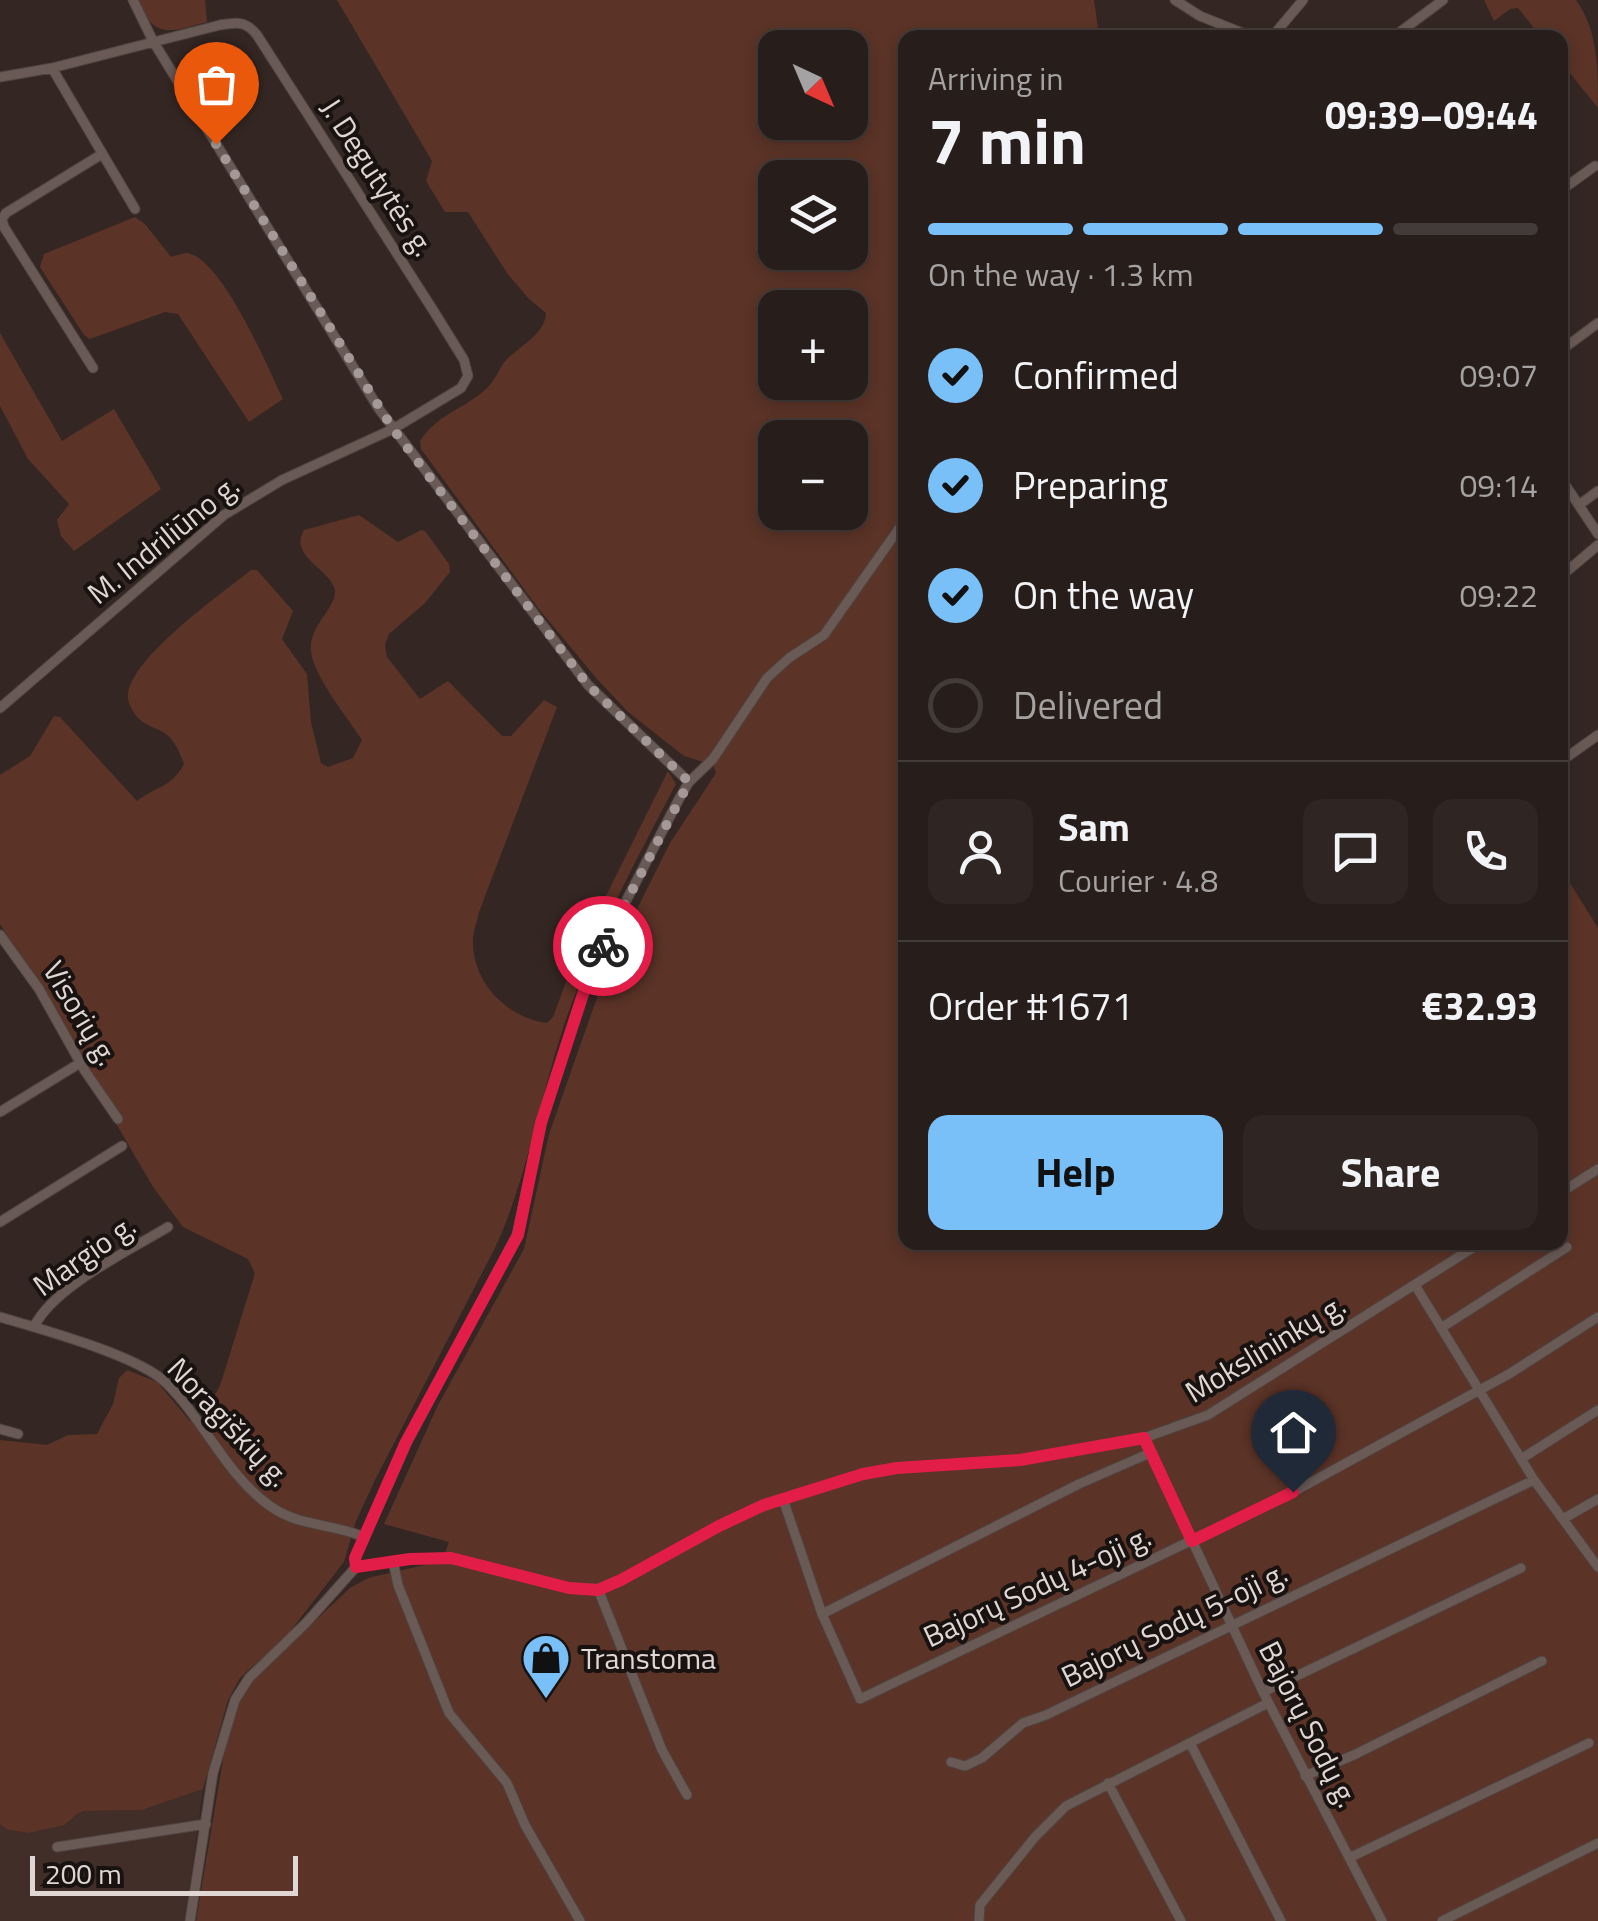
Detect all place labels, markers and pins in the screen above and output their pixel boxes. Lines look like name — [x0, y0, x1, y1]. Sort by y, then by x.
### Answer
pin — [174, 42, 259, 145]
pin — [1251, 1390, 1336, 1493]
shop icon: Transtoma — [520, 1632, 572, 1700]
place label: Transtoma — [581, 1635, 716, 1681]

